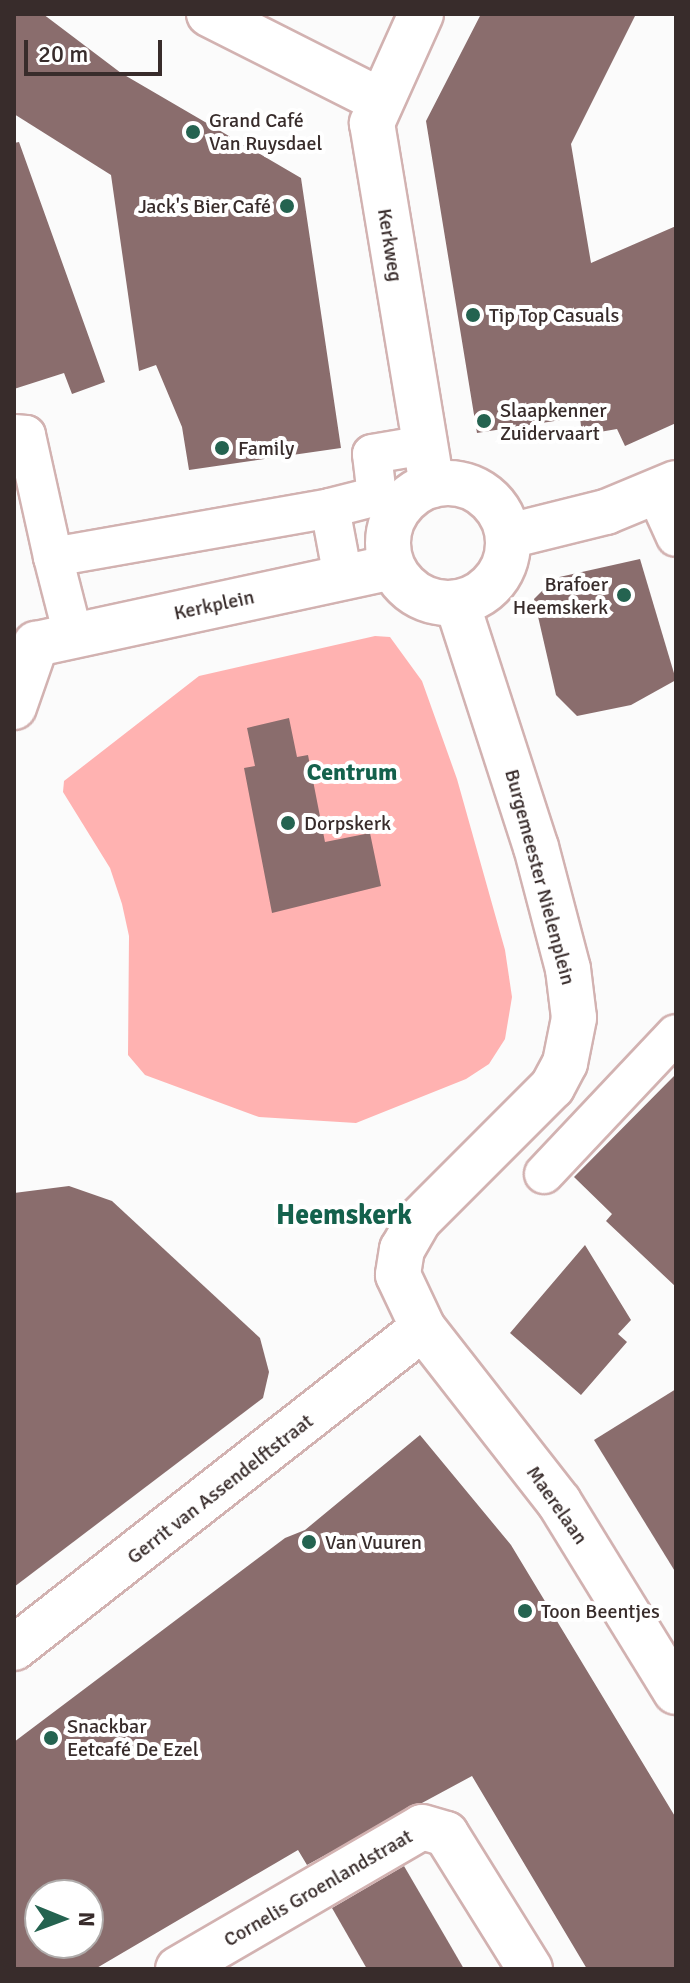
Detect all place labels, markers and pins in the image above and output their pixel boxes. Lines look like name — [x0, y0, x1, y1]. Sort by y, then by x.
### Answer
place label: Grand Café Van Ruysdael — [209, 108, 322, 155]
marker: Grand Café Van Ruysdael — [184, 123, 202, 141]
place label: Jack's Bier Café — [138, 194, 271, 218]
marker: Jack's Bier Café — [278, 197, 296, 215]
place label: Tip Top Casuals — [489, 303, 619, 327]
marker: Tip Top Casuals — [464, 306, 482, 324]
place label: Slaapkenner Zuidervaart — [500, 398, 607, 445]
marker: Slaapkenner Zuidervaart — [475, 412, 493, 430]
place label: Family — [238, 436, 294, 460]
marker: Family — [213, 439, 231, 457]
place label: Brafoer Heemskerk — [513, 572, 608, 619]
marker: Brafoer Heemskerk — [615, 586, 633, 604]
place label: Dorpskerk — [304, 811, 391, 835]
marker: Dorpskerk — [279, 814, 297, 832]
place label: Van Vuuren — [325, 1530, 422, 1554]
marker: Van Vuuren — [300, 1533, 318, 1551]
place label: Toon Beentjes — [541, 1599, 660, 1623]
marker: Toon Beentjes — [516, 1602, 534, 1620]
place label: Snackbar Eetcafé De Ezel — [67, 1714, 199, 1761]
marker: Snackbar Eetcafé De Ezel — [42, 1729, 60, 1747]

